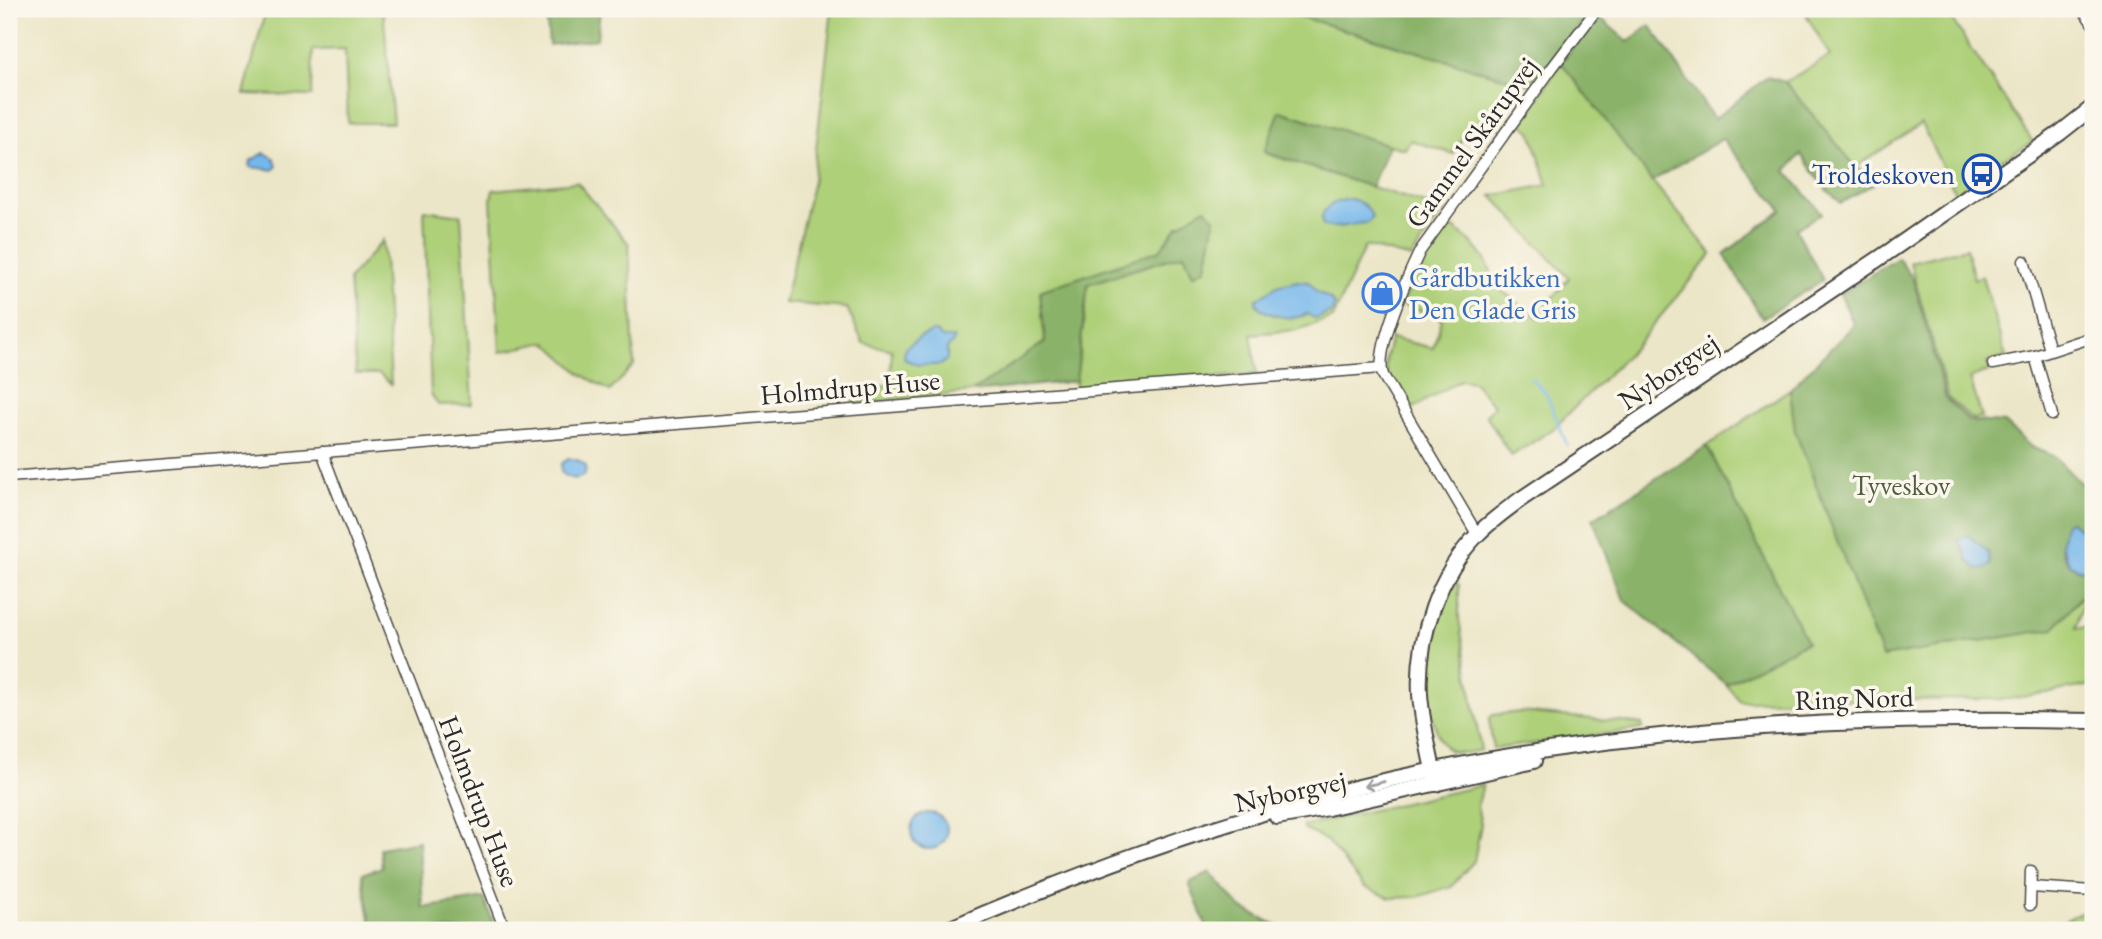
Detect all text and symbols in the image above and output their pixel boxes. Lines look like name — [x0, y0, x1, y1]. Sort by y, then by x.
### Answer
street label: Gammel Skårupvej — [1397, 49, 1545, 235]
bus stop icon: Troldeskoven — [1961, 153, 2003, 195]
place label: Troldeskoven — [1812, 156, 1955, 192]
place label: Gårdbutikken Den Glade Gris — [1409, 259, 1576, 327]
shop icon: Gårdbutikken Den Glade Gris — [1361, 272, 1403, 314]
street label: Nyborgvej — [1611, 324, 1725, 418]
street label: Holmdrup Huse — [759, 361, 942, 413]
park label: Tyveskov — [1852, 467, 1951, 503]
street label: Ring Nord — [1794, 678, 1915, 718]
street label: Holmdrup Huse — [431, 710, 529, 892]
street label: Nyborgvej — [1231, 762, 1349, 820]
one-way arrow — [1363, 778, 1386, 791]

